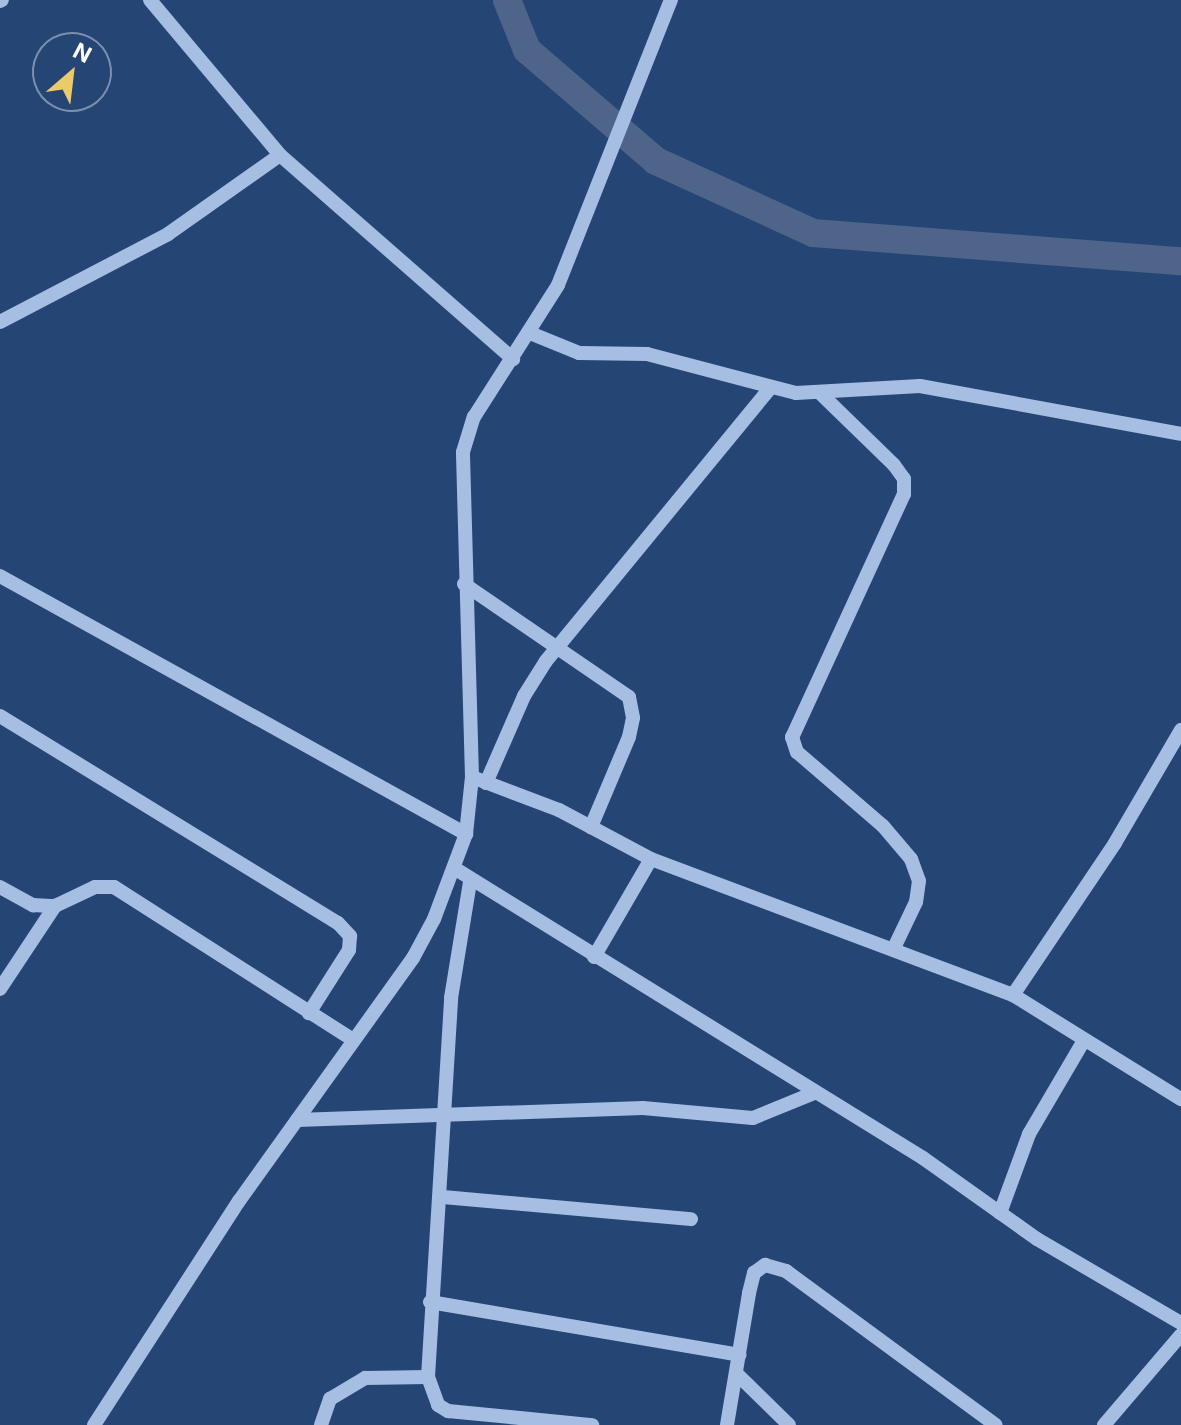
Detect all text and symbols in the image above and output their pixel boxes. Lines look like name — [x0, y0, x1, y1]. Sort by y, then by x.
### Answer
north arrow — [32, 32, 112, 112]
text: N — [69, 37, 96, 68]

